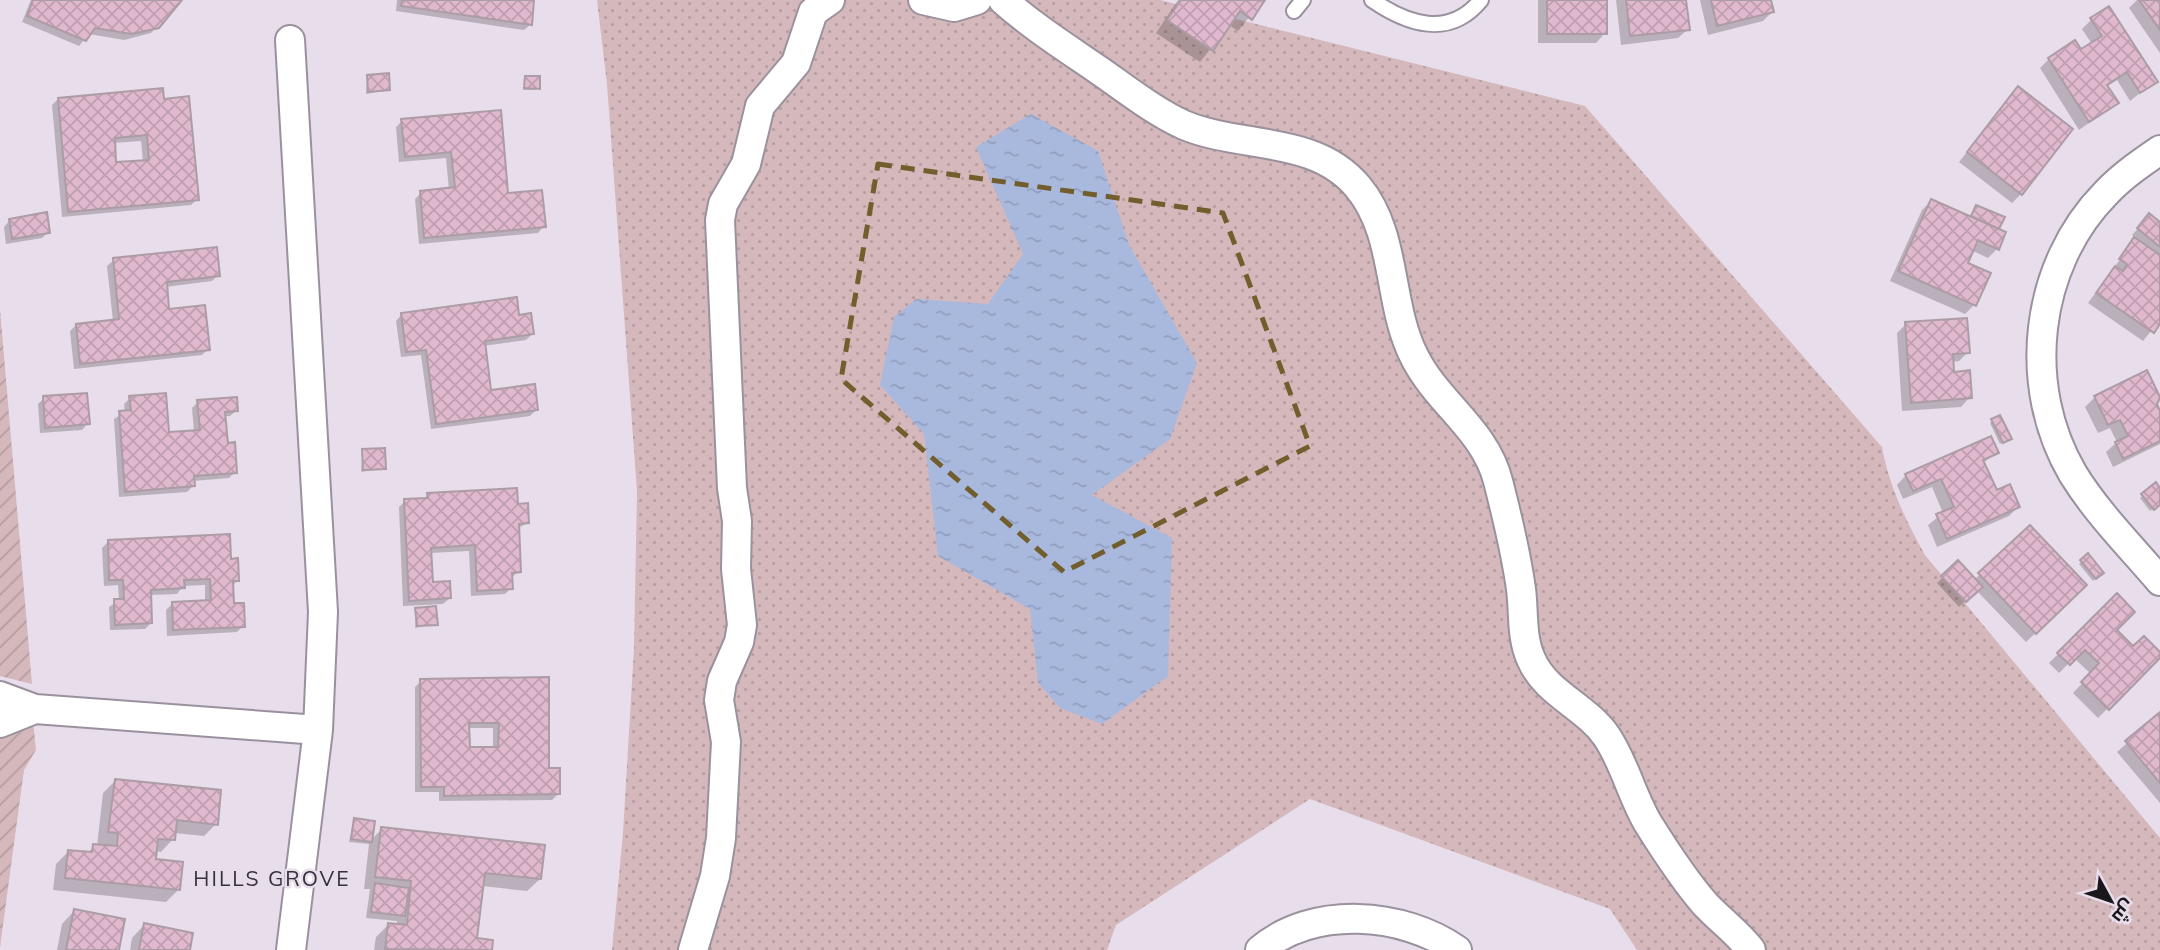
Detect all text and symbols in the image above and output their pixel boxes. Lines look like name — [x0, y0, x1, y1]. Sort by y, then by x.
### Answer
district label: HILLS GROVE — [193, 865, 351, 891]
north arrow — [2076, 866, 2146, 936]
text: ش — [2107, 895, 2141, 929]

